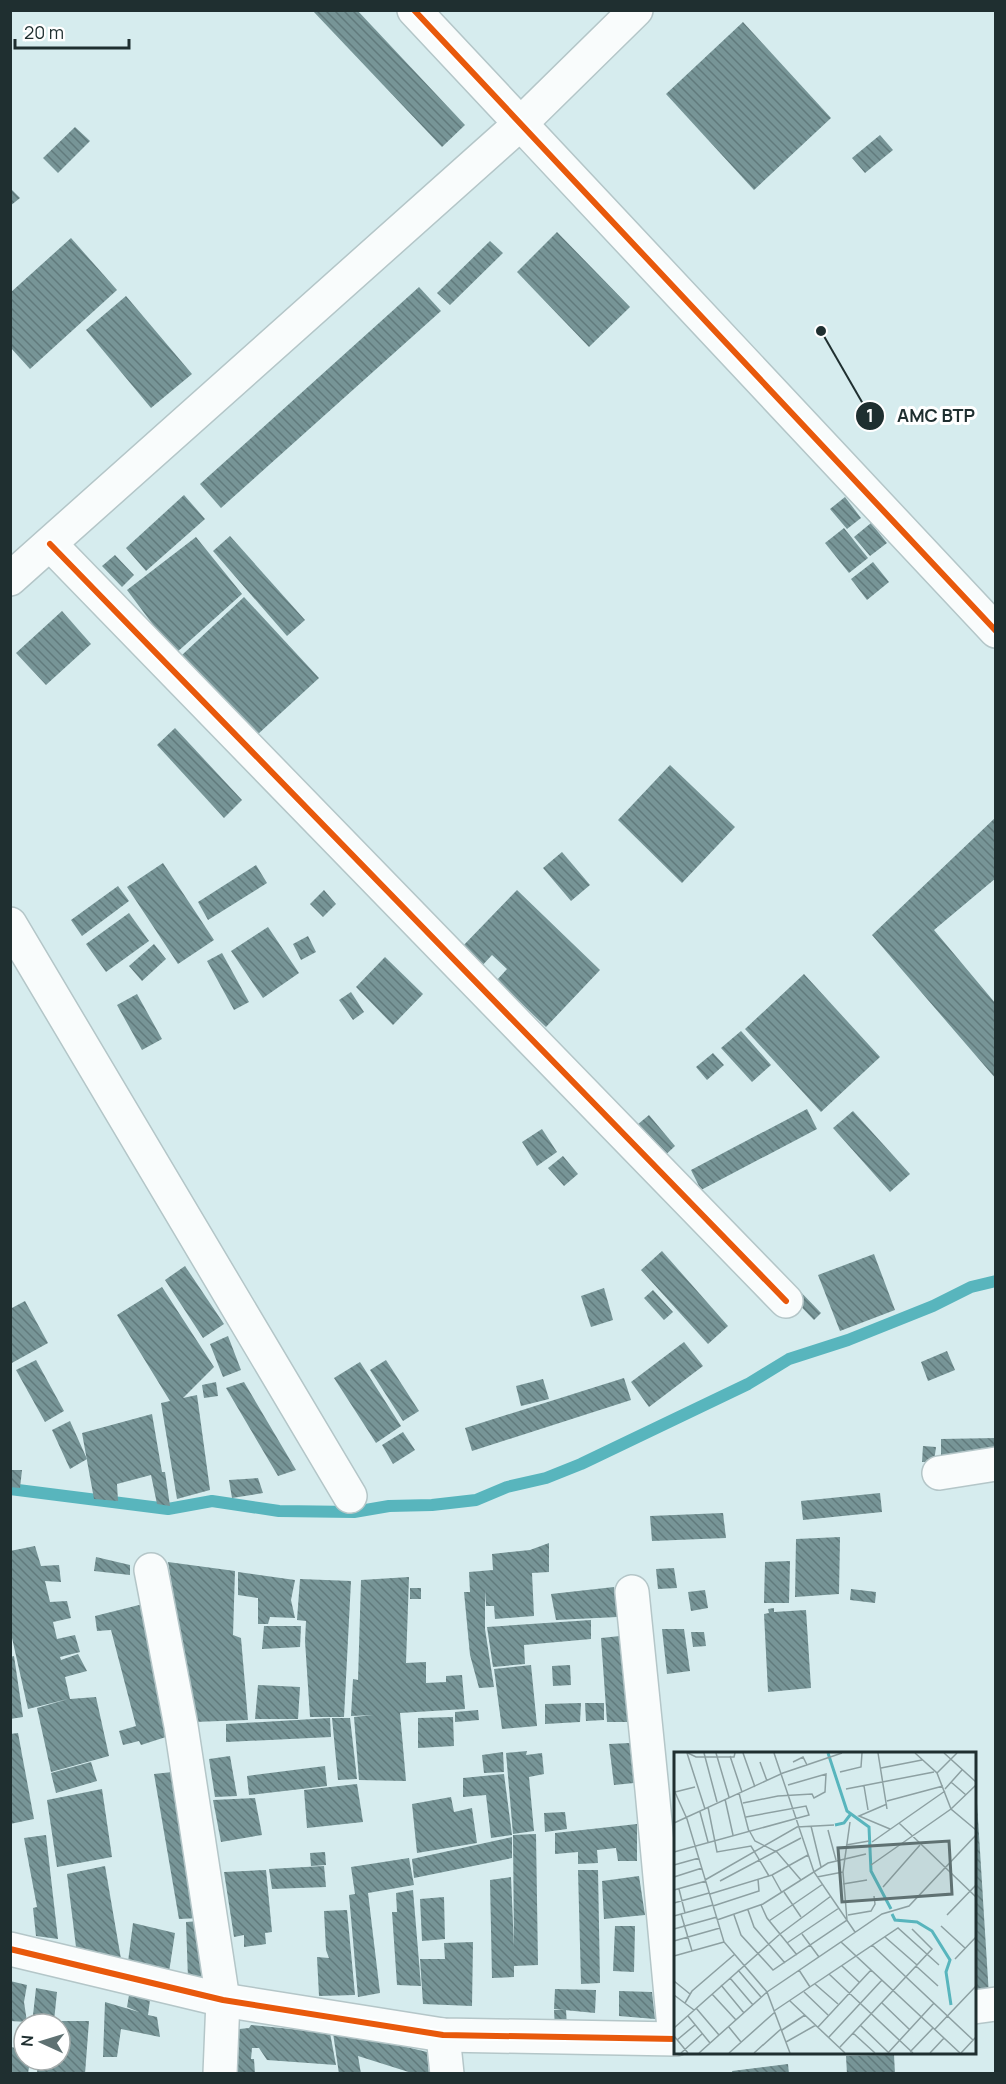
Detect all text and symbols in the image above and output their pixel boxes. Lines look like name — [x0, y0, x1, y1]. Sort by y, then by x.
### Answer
scale bar — [15, 12, 129, 50]
text: 20 m — [24, 20, 64, 44]
callout: AMC BTP — [855, 398, 987, 434]
text: 1 — [866, 403, 874, 427]
text: AMC BTP — [897, 403, 975, 427]
inset map — [674, 1752, 976, 2054]
north arrow — [12, 2012, 72, 2072]
text: N — [16, 2034, 38, 2047]

